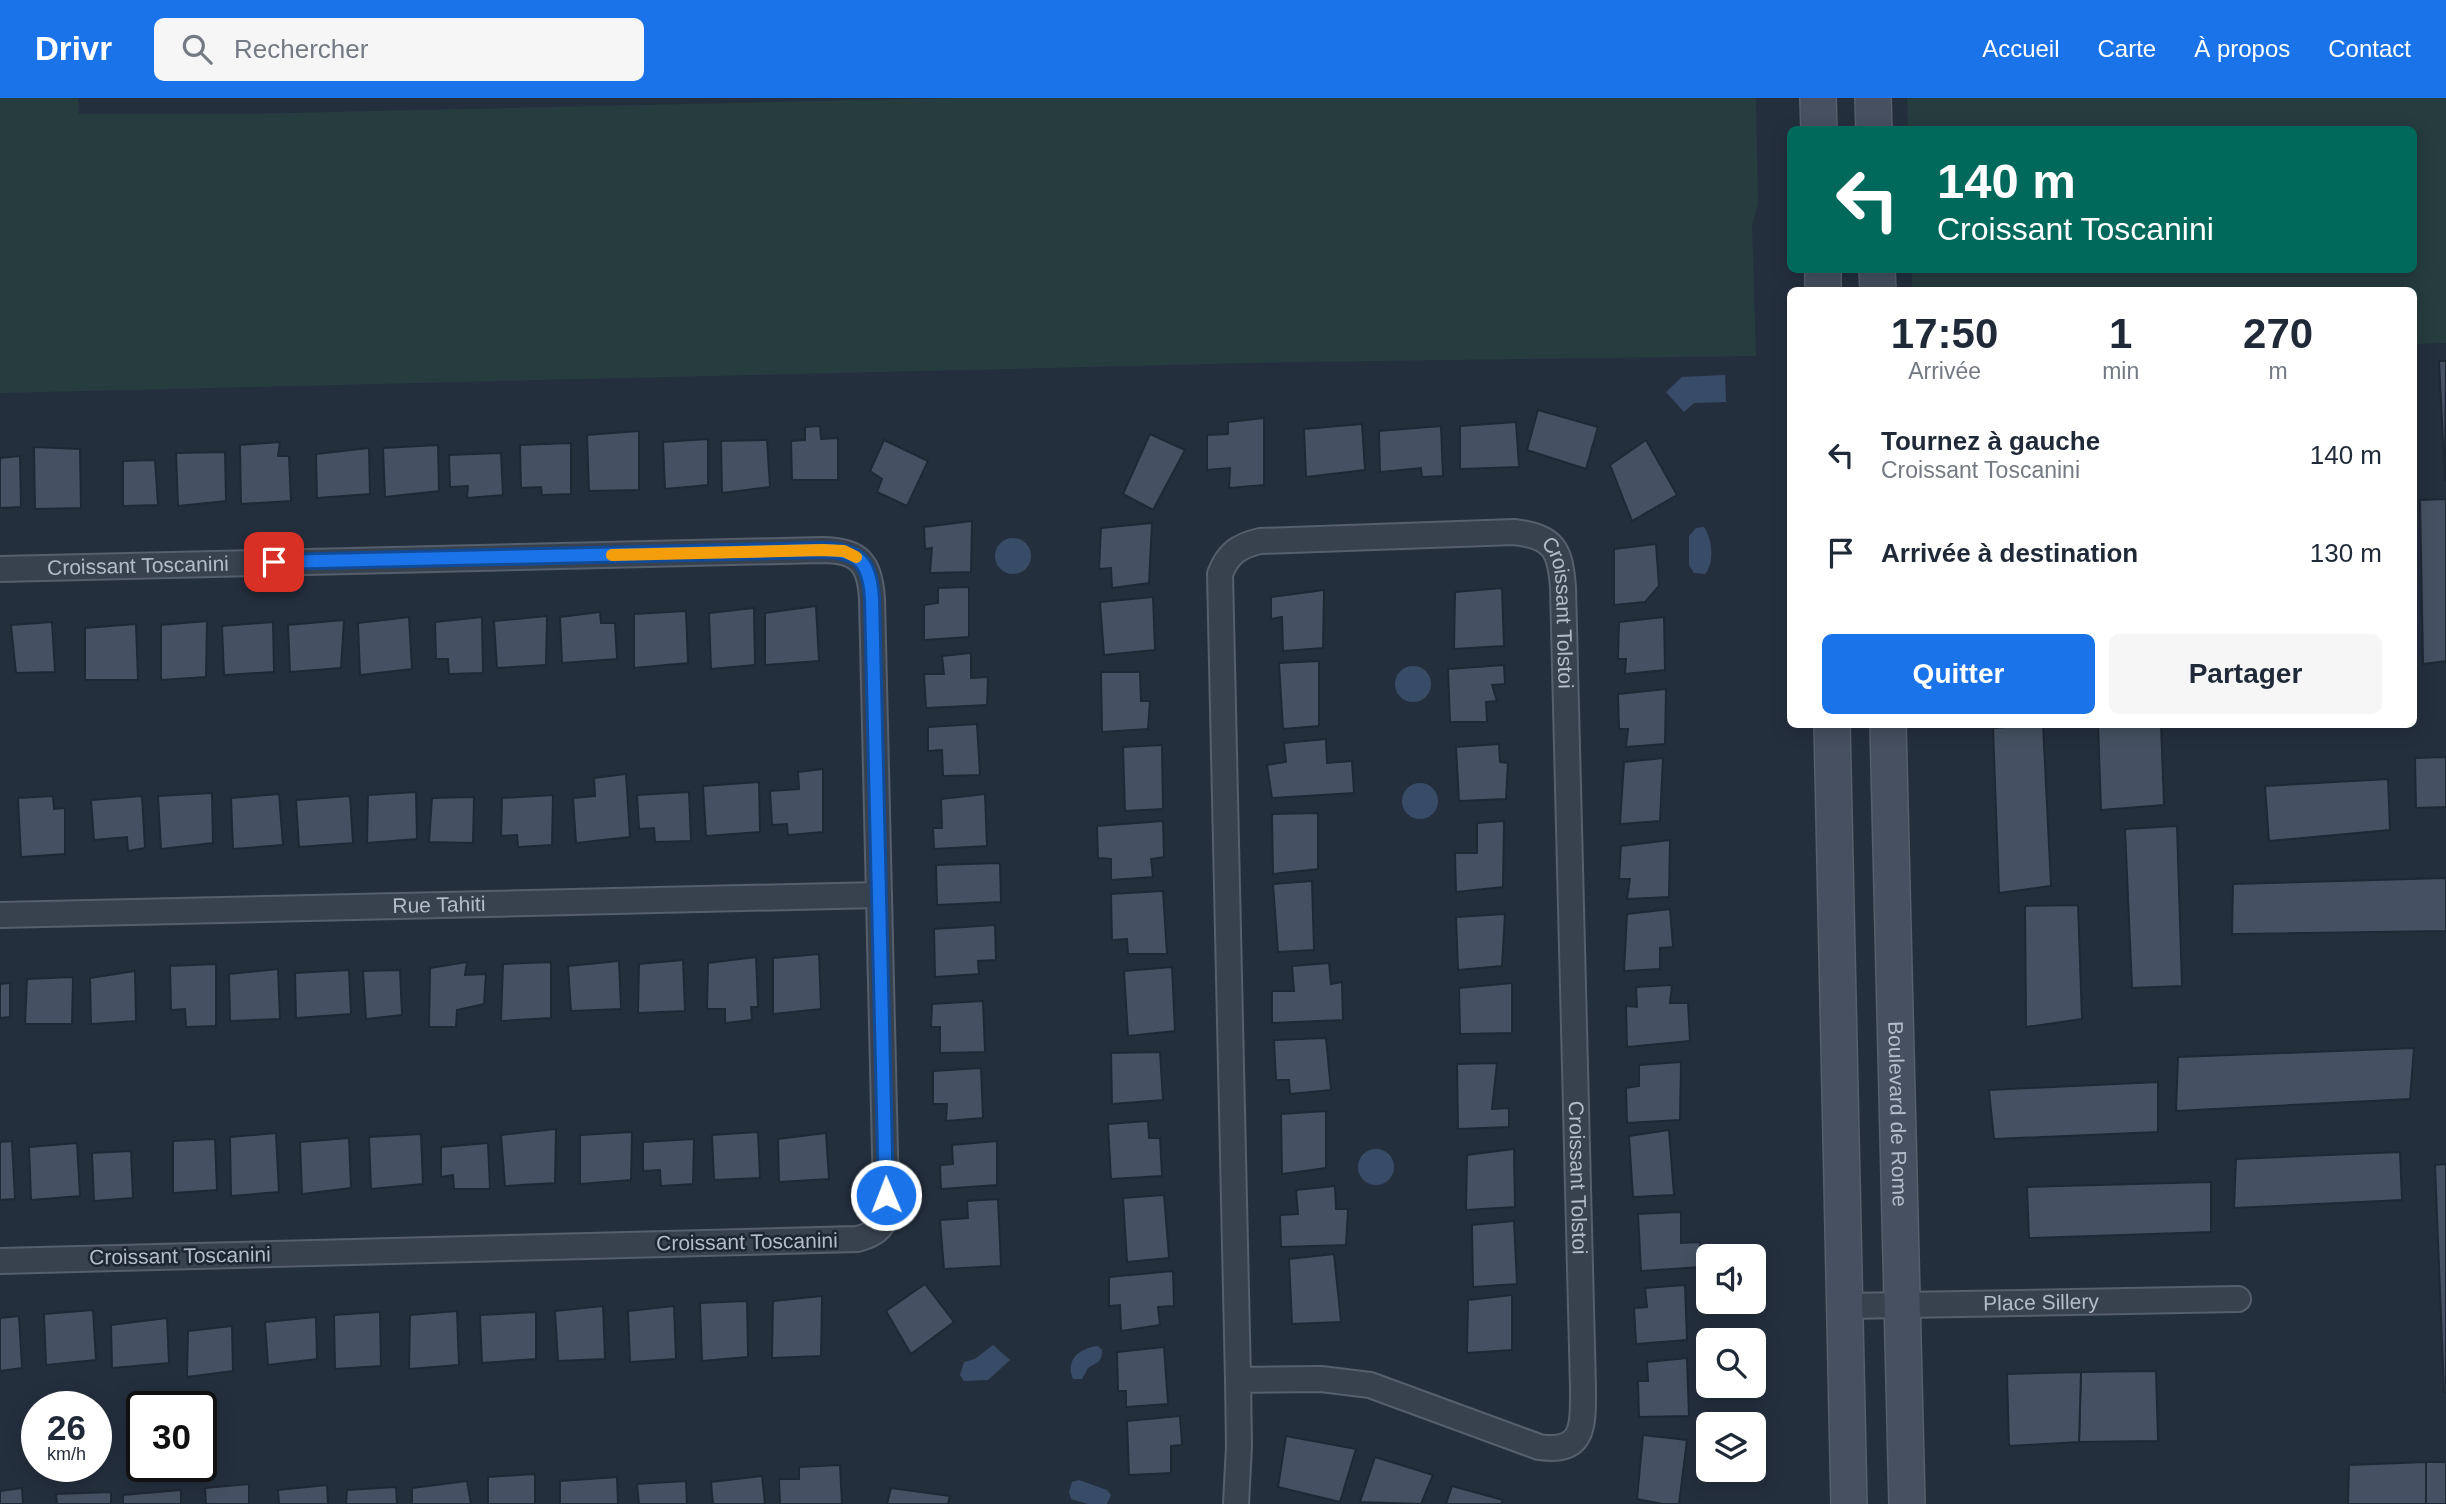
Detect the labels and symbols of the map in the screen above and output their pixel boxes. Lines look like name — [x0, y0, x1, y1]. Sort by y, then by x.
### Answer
street label: Croissant Tolstoi — [1538, 531, 1578, 689]
pin — [244, 532, 304, 592]
street label: Croissant Toscanini — [47, 552, 229, 579]
street label: Rue Tahiti — [392, 892, 486, 917]
street label: Boulevard de Rome — [1884, 1021, 1912, 1207]
street label: Croissant Tolstoi — [1565, 1101, 1592, 1255]
position arrow — [849, 1158, 923, 1232]
street label: Croissant Toscanini — [656, 1228, 838, 1255]
street label: Croissant Toscanini — [89, 1242, 271, 1269]
street label: Place Sillery — [1983, 1289, 2099, 1315]
speed limit sign: 30 — [126, 1391, 217, 1482]

